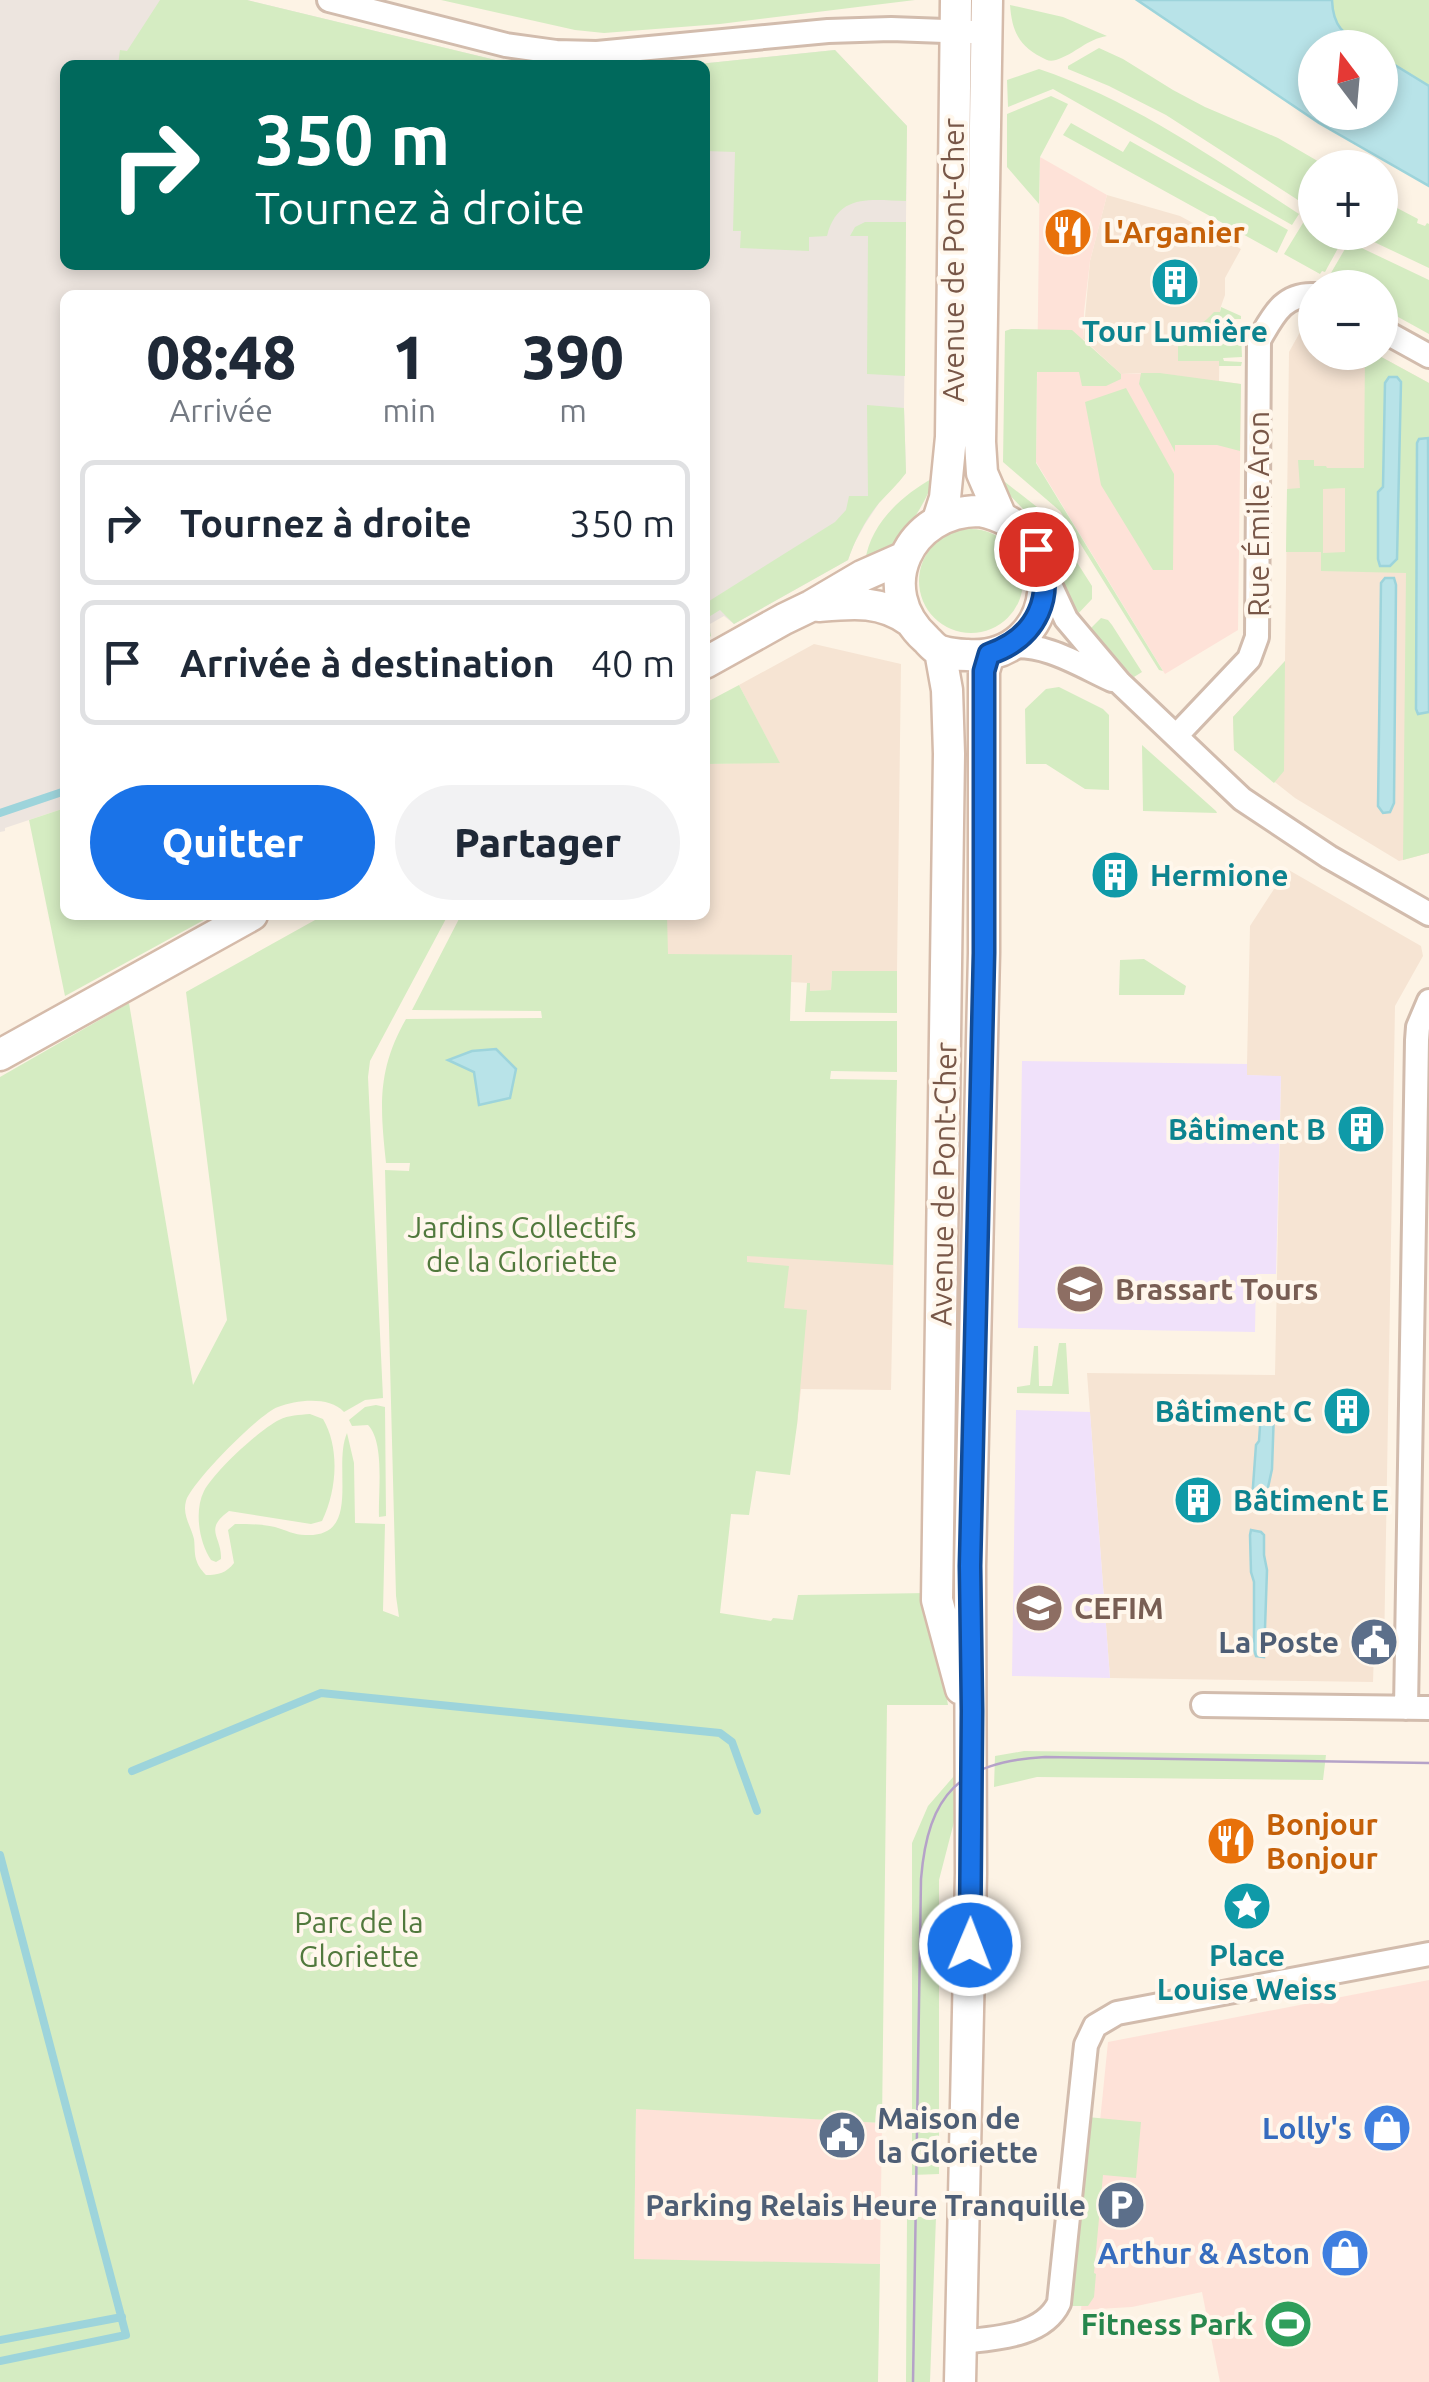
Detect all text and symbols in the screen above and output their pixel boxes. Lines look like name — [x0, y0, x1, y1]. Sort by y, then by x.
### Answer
north arrow — [1298, 30, 1398, 130]
map controls — [1298, 30, 1398, 370]
icon: right — [90, 100, 220, 230]
text: 350 m — [255, 100, 450, 178]
street label: Avenue de Pont-Cher — [936, 117, 970, 402]
button: + — [1298, 150, 1398, 250]
text: Tournez à droite — [255, 182, 585, 233]
restaurant icon: L'Arganier — [1042, 206, 1094, 258]
place label: L'Arganier — [1103, 215, 1246, 249]
building icon: Tour Lumière — [1149, 256, 1201, 308]
button: − — [1298, 270, 1398, 370]
place label: Tour Lumière — [1082, 314, 1268, 348]
text: 08:48 — [146, 323, 296, 390]
text: 1 — [392, 323, 426, 390]
text: 390 — [522, 323, 624, 390]
text: Arrivée — [169, 392, 273, 428]
text: min — [382, 392, 436, 428]
text: m — [559, 392, 587, 428]
street label: Rue Émile Aron — [1240, 411, 1275, 617]
icon: right — [95, 495, 150, 550]
text: Tournez à droite — [180, 502, 472, 544]
text: 350 m — [569, 502, 675, 544]
pin — [994, 507, 1079, 592]
icon: arrive — [1009, 522, 1064, 577]
icon: arrive — [95, 635, 150, 690]
text: Arrivée à destination — [180, 642, 555, 684]
text: 40 m — [591, 642, 675, 684]
button: Quitter — [90, 785, 375, 900]
button: Partager — [395, 785, 680, 900]
building icon: Hermione — [1089, 849, 1141, 901]
place label: Hermione — [1150, 858, 1288, 892]
street label: Avenue de Pont-Cher — [924, 1041, 962, 1326]
building icon: Bâtiment B — [1335, 1103, 1387, 1155]
place label: Bâtiment B — [1168, 1112, 1326, 1146]
park label: Jardins Collectifs de la Gloriette — [407, 1210, 637, 1278]
school or university icon: Brassart Tours — [1054, 1263, 1106, 1315]
place label: Brassart Tours — [1115, 1272, 1318, 1306]
building icon: Bâtiment C — [1321, 1385, 1373, 1437]
place label: Bâtiment C — [1155, 1394, 1312, 1428]
building icon: Bâtiment E — [1172, 1474, 1224, 1526]
place label: Bâtiment E — [1233, 1483, 1389, 1517]
school or university icon: CEFIM — [1013, 1582, 1065, 1634]
place label: CEFIM — [1074, 1591, 1164, 1625]
public building icon: La Poste — [1348, 1616, 1400, 1668]
place label: La Poste — [1218, 1625, 1339, 1659]
place label: Bonjour Bonjour — [1266, 1807, 1378, 1875]
restaurant icon: Bonjour Bonjour — [1205, 1815, 1257, 1867]
place icon: Place Louise Weiss — [1221, 1880, 1273, 1932]
position arrow — [918, 1893, 1022, 1997]
park label: Parc de la Gloriette — [294, 1905, 424, 1973]
place label: Place Louise Weiss — [1157, 1938, 1337, 2006]
place label: Maison de la Gloriette — [877, 2101, 1038, 2169]
shop icon: Lolly's — [1361, 2102, 1413, 2154]
public building icon: Maison de la Gloriette — [816, 2109, 868, 2161]
place label: Lolly's — [1262, 2111, 1352, 2145]
parking icon: Parking Relais Heure Tranquille — [1095, 2179, 1147, 2231]
place label: Parking Relais Heure Tranquille — [645, 2188, 1086, 2222]
shop icon: Arthur & Aston — [1319, 2227, 1371, 2279]
place label: Arthur & Aston — [1098, 2236, 1310, 2270]
sports icon: Fitness Park — [1262, 2298, 1314, 2350]
place label: Fitness Park — [1081, 2307, 1253, 2341]

